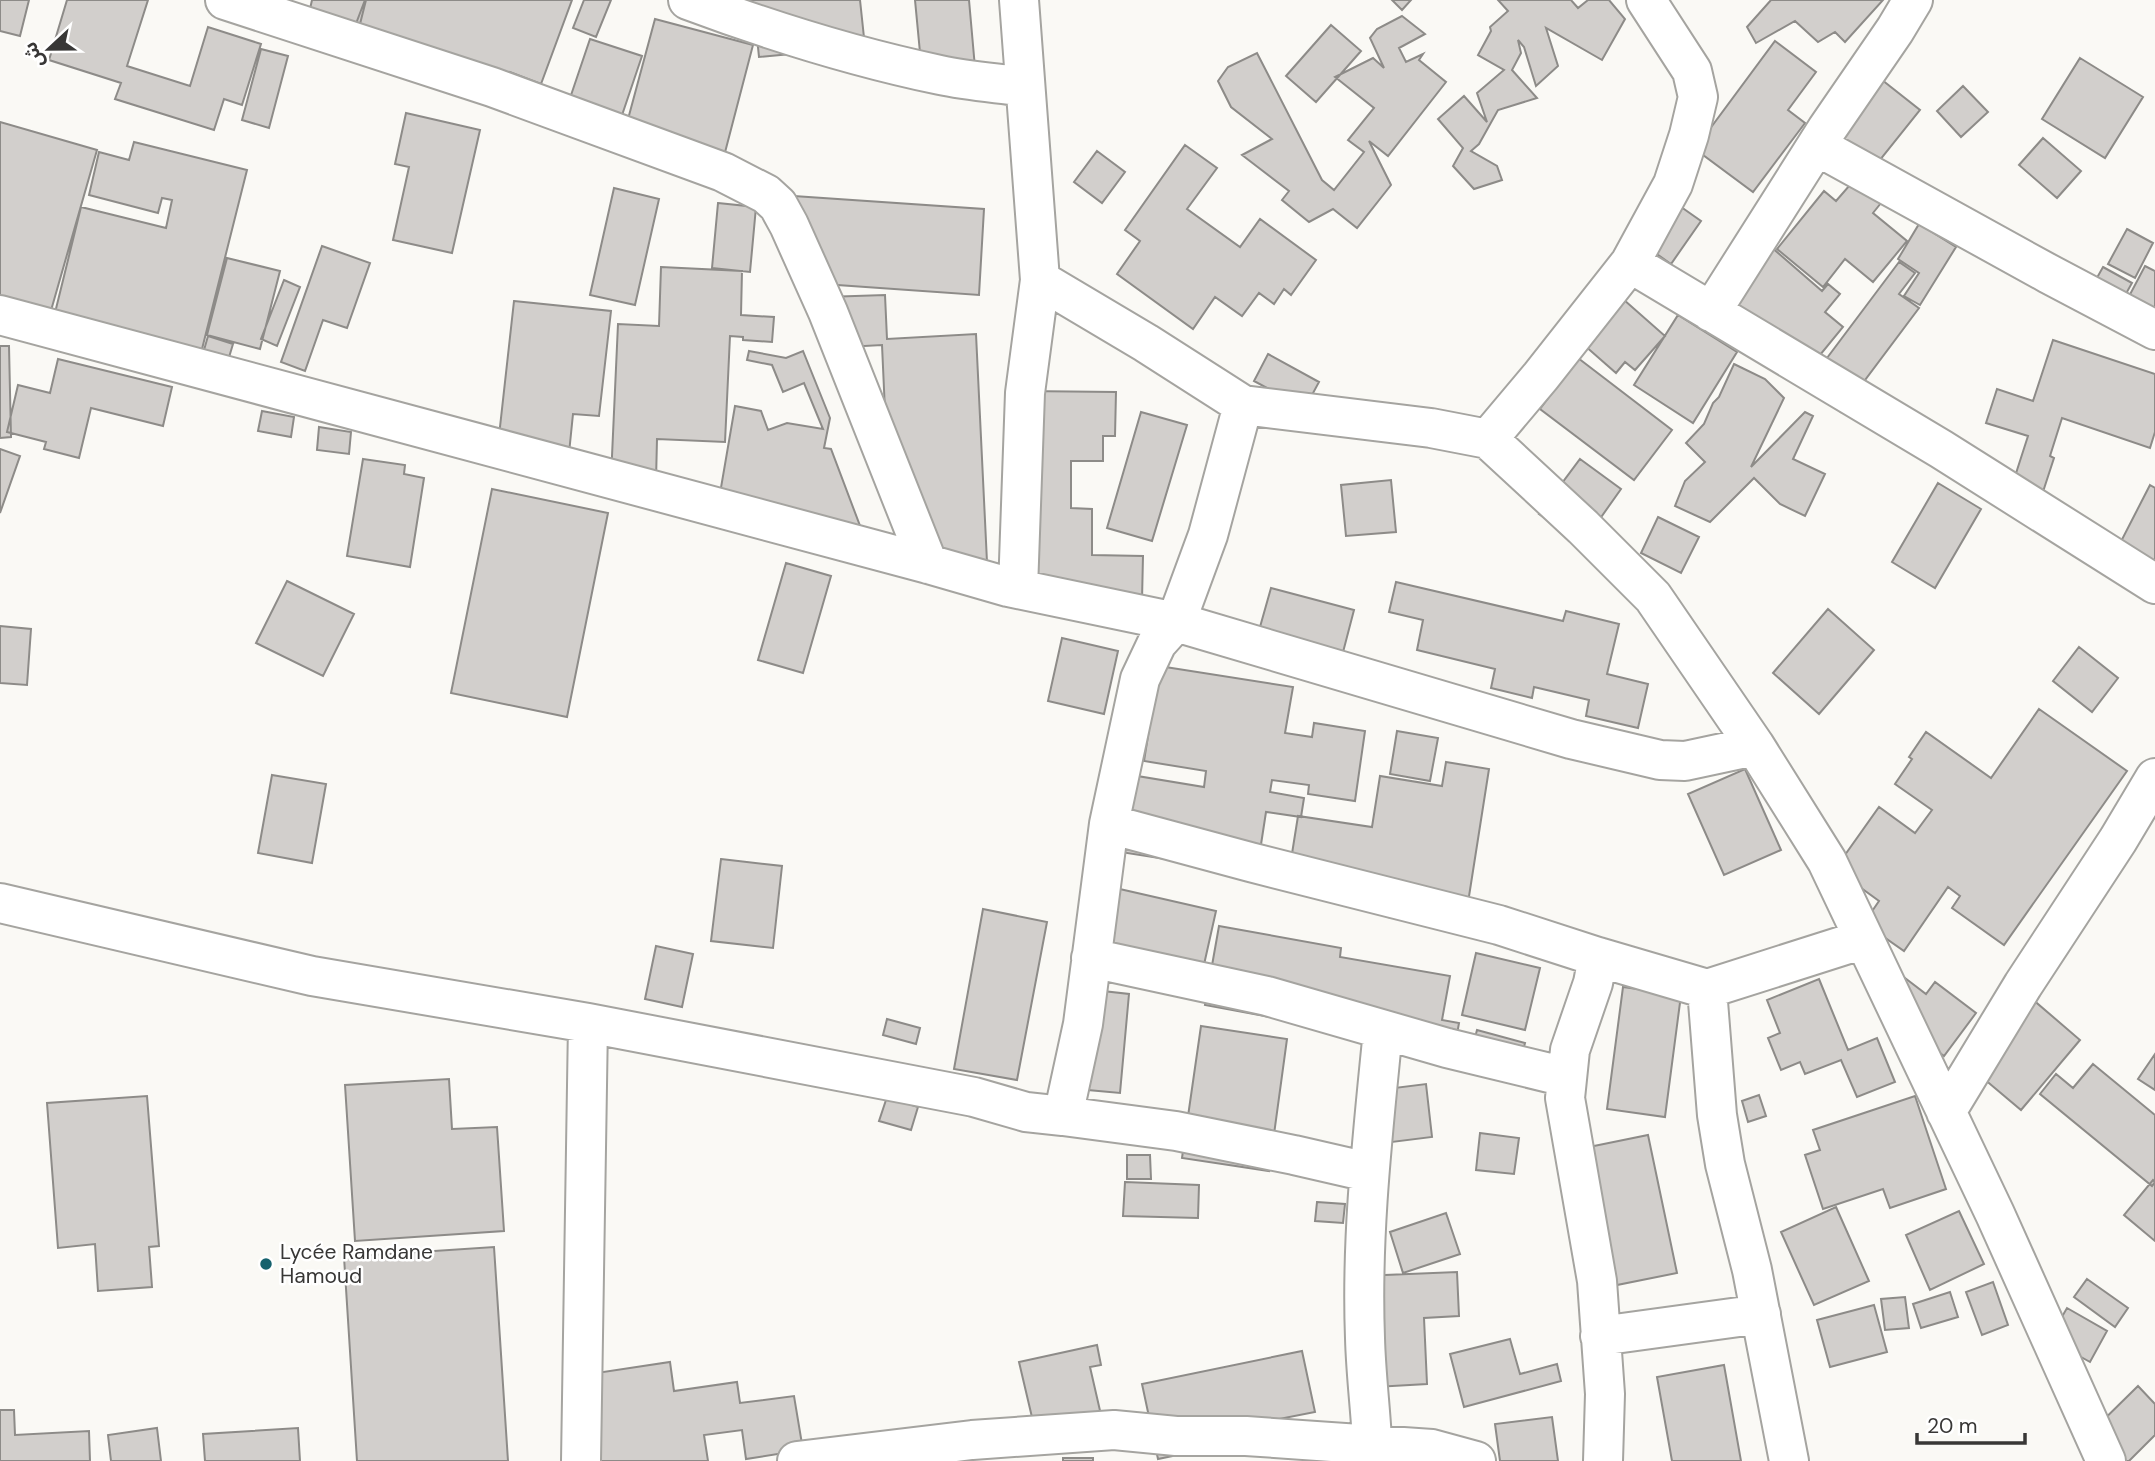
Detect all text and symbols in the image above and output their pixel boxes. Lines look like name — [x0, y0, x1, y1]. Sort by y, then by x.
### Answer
north arrow — [14, 14, 84, 84]
text: ش — [17, 38, 50, 72]
place label: Lycée Ramdane Hamoud — [280, 1238, 433, 1290]
marker: Lycée Ramdane Hamoud — [258, 1256, 274, 1272]
scale bar — [1917, 1402, 2025, 1446]
text: 20 m — [1927, 1412, 1978, 1440]

